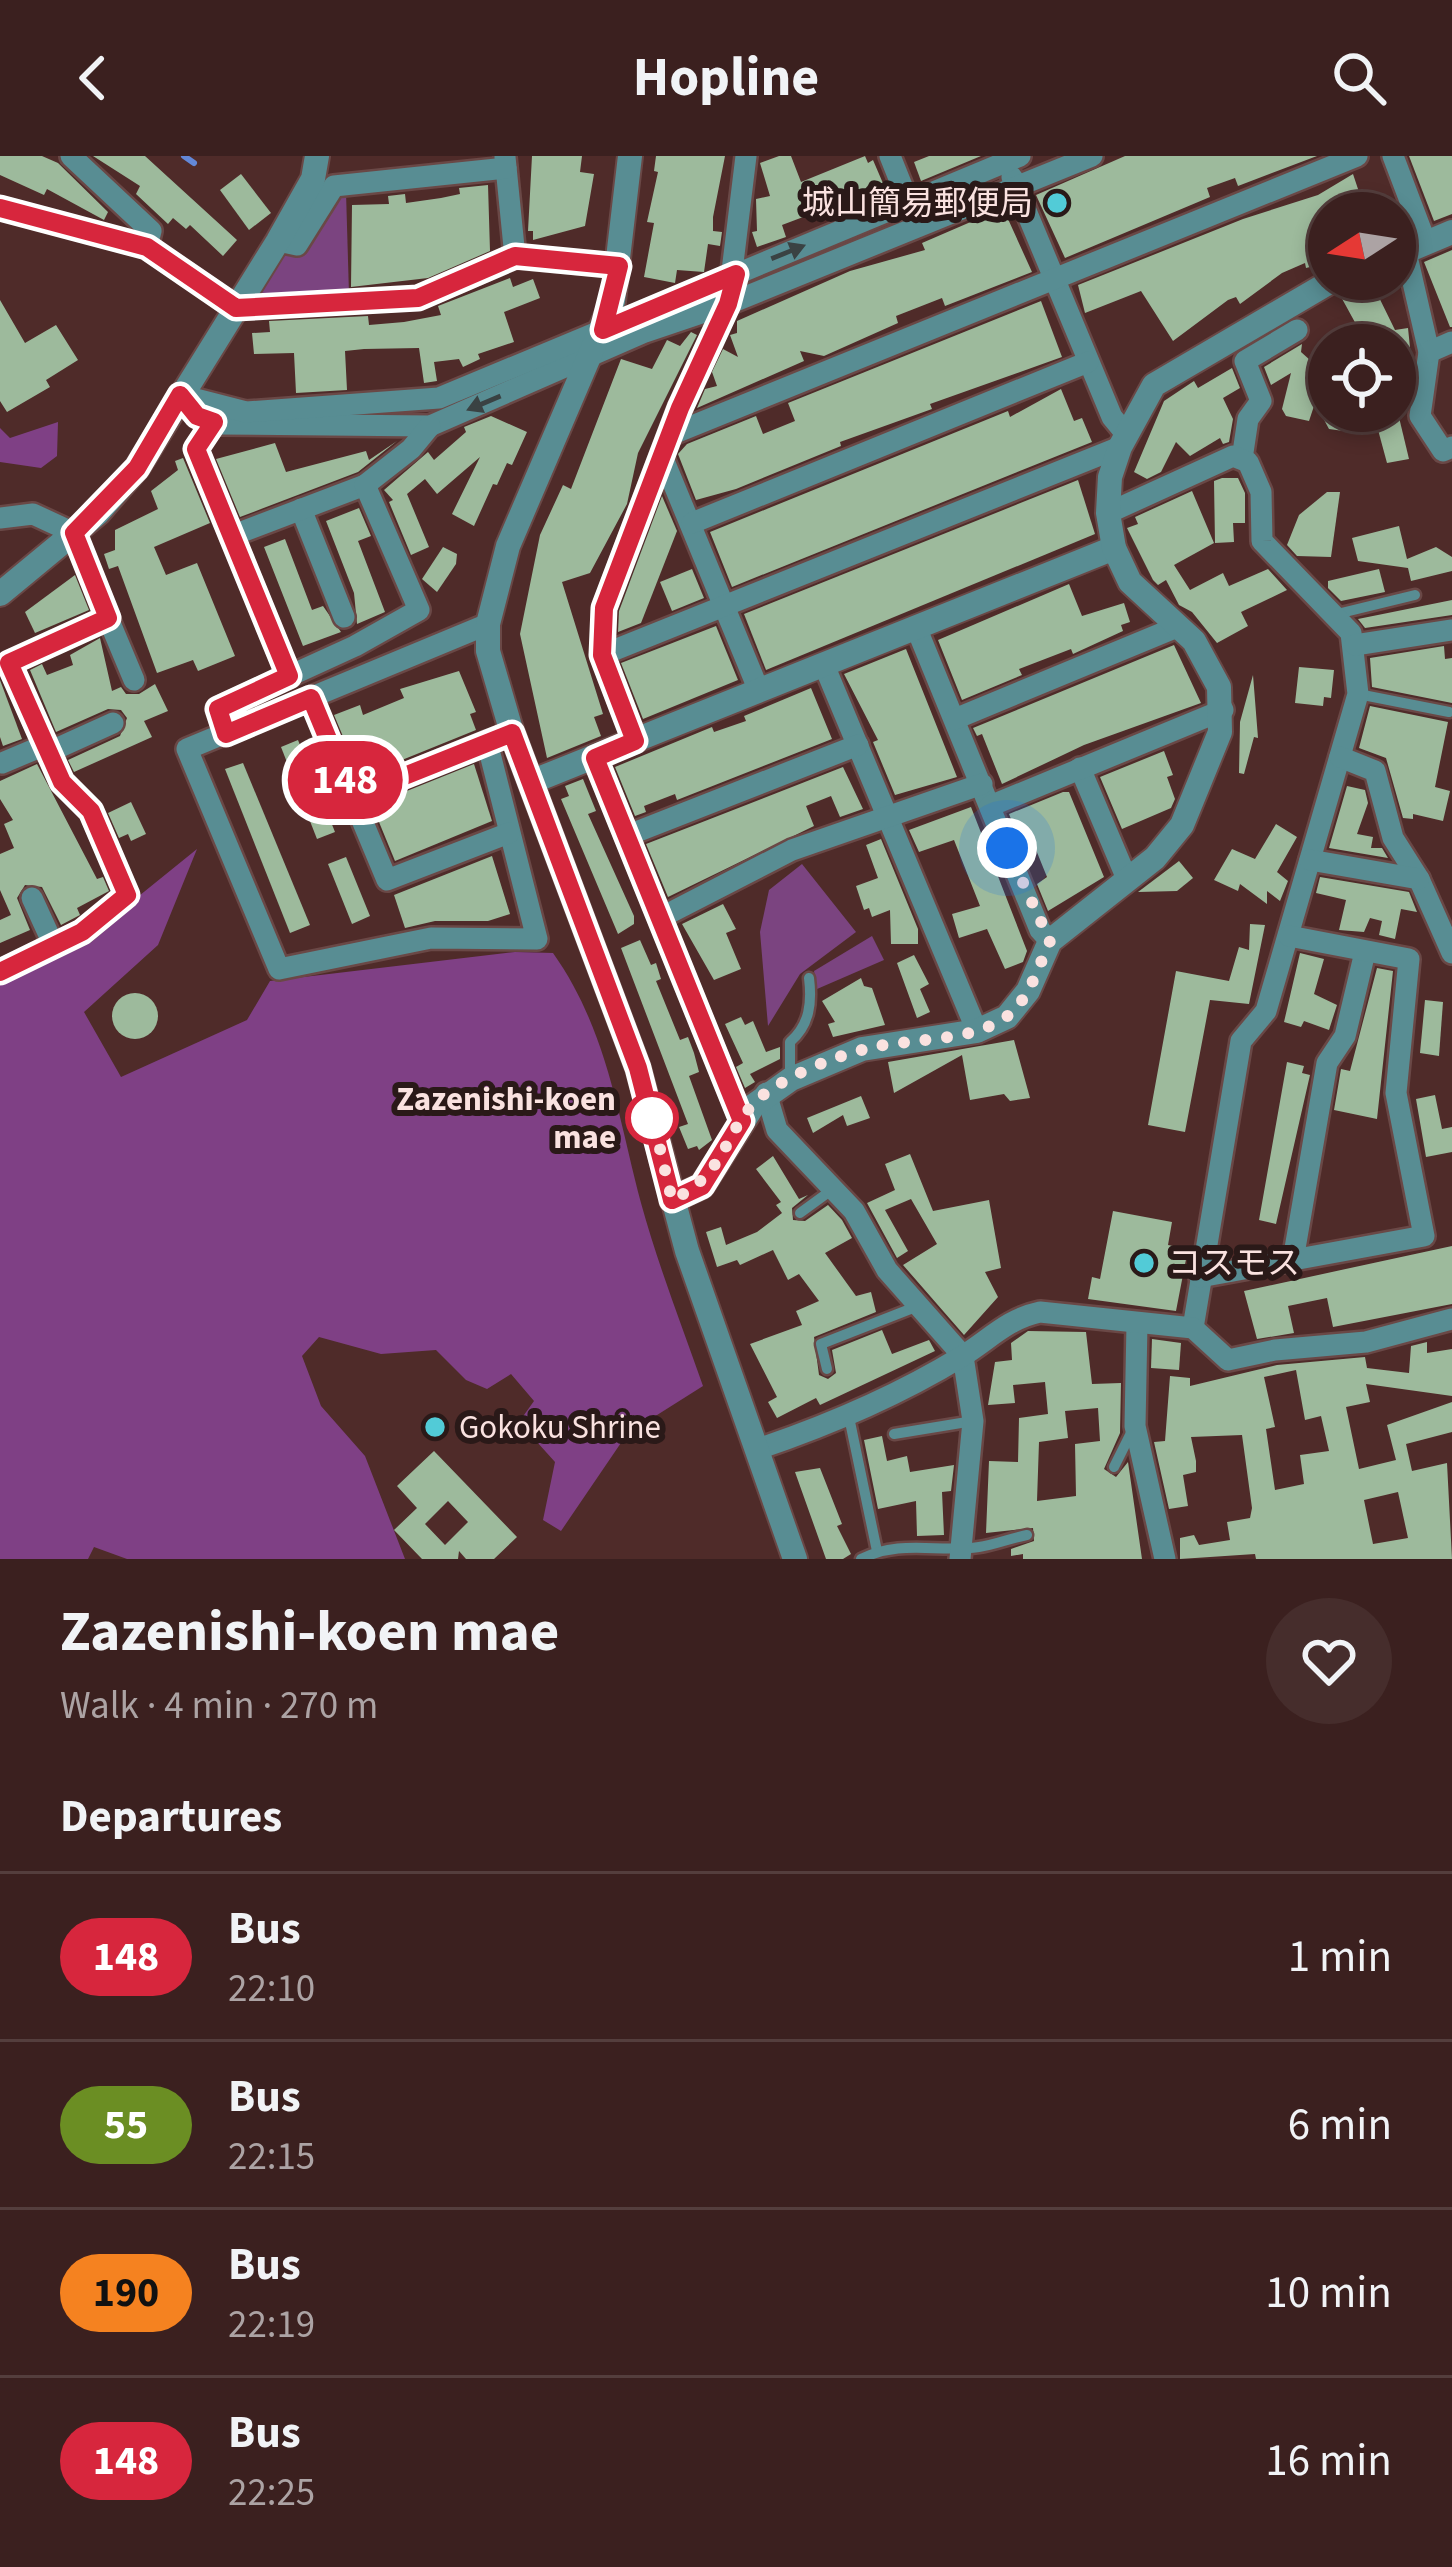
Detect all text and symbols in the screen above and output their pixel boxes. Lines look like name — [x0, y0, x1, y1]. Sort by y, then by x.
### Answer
text: Hopline — [633, 40, 819, 117]
icon: back — [60, 45, 126, 111]
icon: search — [1326, 45, 1392, 111]
place label: 城山簡易郵便局 — [802, 180, 1033, 227]
marker: 城山簡易郵便局 — [1044, 190, 1070, 216]
north arrow — [1308, 192, 1416, 300]
map controls — [1308, 192, 1416, 432]
one-way arrow — [770, 242, 806, 261]
button: locate — [1308, 324, 1416, 432]
one-way arrow — [466, 394, 502, 413]
line badge: 148 — [276, 741, 414, 819]
text: 148 — [312, 750, 378, 810]
your location — [977, 818, 1037, 878]
place label: Zazenishi-koen mae — [396, 1076, 616, 1161]
marker: Zazenishi-koen mae — [627, 1093, 677, 1143]
place label: コスモス — [1168, 1240, 1300, 1287]
marker: コスモス — [1131, 1250, 1157, 1276]
place label: Gokoku Shrine — [459, 1404, 661, 1451]
marker: Gokoku Shrine — [422, 1414, 448, 1440]
text: Zazenishi-koen mae — [60, 1592, 559, 1673]
button: heart — [1266, 1598, 1392, 1724]
text: Walk · 4 min · 270 m — [60, 1678, 378, 1734]
text: Departures — [60, 1785, 282, 1849]
text: Bus — [228, 1897, 301, 1961]
text: 1 min — [1288, 1925, 1392, 1989]
text: 148 — [93, 1927, 159, 1987]
text: 22:10 — [228, 1961, 315, 2017]
text: Bus — [228, 2065, 301, 2129]
text: 6 min — [1288, 2093, 1392, 2157]
text: 55 — [104, 2095, 148, 2155]
text: 22:15 — [228, 2129, 315, 2185]
text: Bus — [228, 2233, 301, 2297]
text: 10 min — [1265, 2261, 1392, 2325]
text: 190 — [93, 2263, 159, 2323]
text: 22:19 — [228, 2297, 315, 2353]
text: Bus — [228, 2401, 301, 2465]
text: 16 min — [1265, 2429, 1392, 2493]
text: 148 — [93, 2431, 159, 2491]
text: 22:25 — [228, 2465, 315, 2521]

